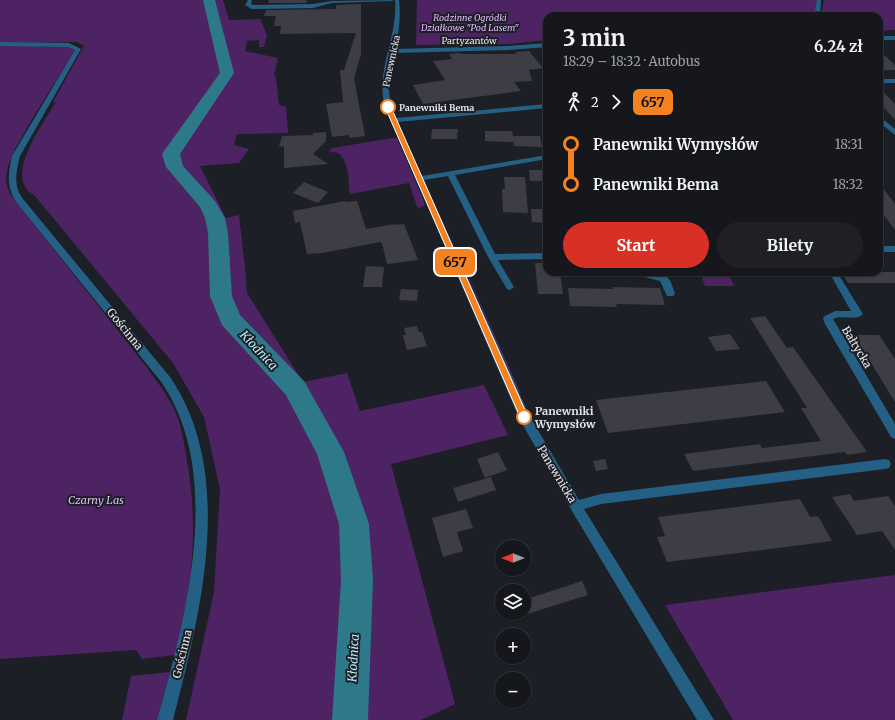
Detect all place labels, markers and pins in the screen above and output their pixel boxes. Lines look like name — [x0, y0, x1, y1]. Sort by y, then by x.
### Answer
marker: Panewniki Bema — [380, 99, 396, 115]
place label: Panewniki Bema — [399, 102, 474, 113]
place label: Panewniki Wymysłów — [534, 404, 596, 431]
marker: Panewniki Wymysłów — [516, 409, 532, 425]

